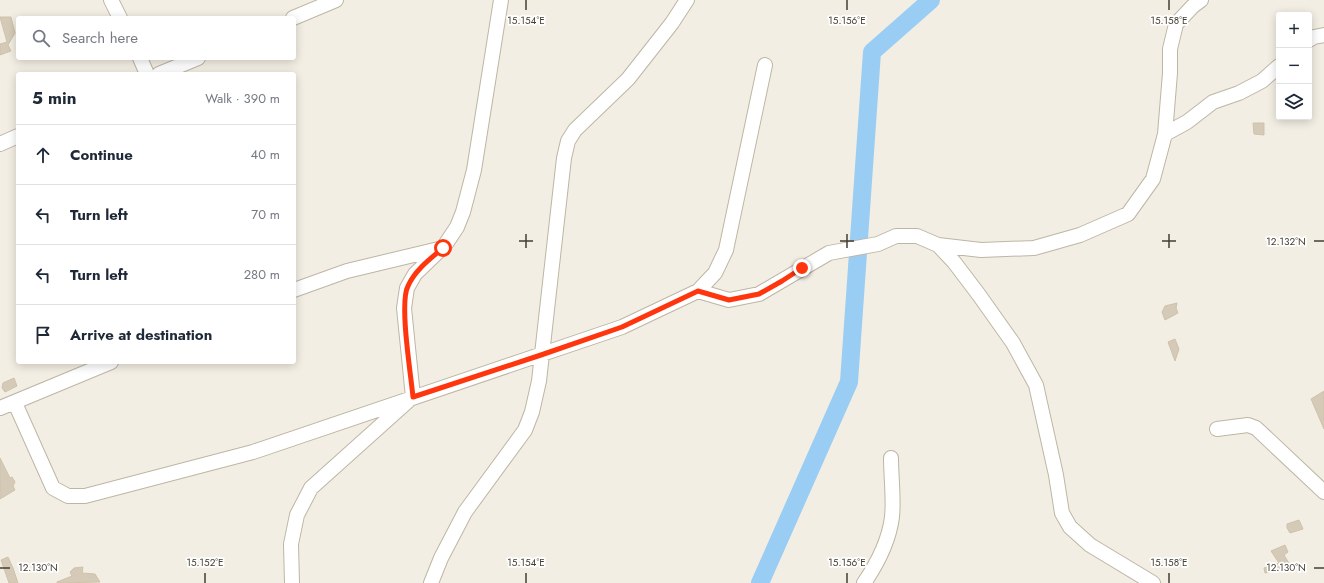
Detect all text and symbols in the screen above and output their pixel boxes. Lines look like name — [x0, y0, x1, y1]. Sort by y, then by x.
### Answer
map controls — [1276, 12, 1312, 120]
button: + — [1276, 12, 1312, 48]
text: 15.154°E — [507, 13, 545, 28]
text: 15.156°E — [828, 13, 866, 28]
text: 15.158°E — [1150, 13, 1188, 28]
search box — [16, 16, 296, 60]
icon: search — [30, 27, 52, 49]
text: Search here — [62, 27, 138, 49]
button: − — [1276, 48, 1312, 84]
button: layers — [1276, 84, 1312, 120]
text: 5 min — [32, 86, 76, 110]
text: Walk · 390 m — [205, 89, 280, 108]
icon: ahead — [32, 144, 54, 166]
text: Continue — [70, 144, 133, 166]
text: 40 m — [251, 145, 280, 164]
icon: left — [32, 204, 54, 226]
text: Turn left — [70, 204, 128, 226]
text: 70 m — [251, 205, 280, 224]
text: 12.132°N — [1266, 234, 1306, 249]
route start — [434, 239, 452, 257]
route end — [793, 259, 811, 277]
icon: left — [32, 264, 54, 286]
text: Turn left — [70, 264, 128, 286]
text: 280 m — [244, 265, 280, 284]
icon: arrive — [32, 324, 54, 346]
text: Arrive at destination — [70, 324, 212, 346]
text: 15.152°E — [186, 555, 224, 570]
text: 15.154°E — [507, 555, 545, 570]
text: 15.156°E — [828, 555, 866, 570]
text: 15.158°E — [1150, 555, 1188, 570]
text: 12.130°N — [18, 560, 58, 575]
text: 12.130°N — [1266, 560, 1306, 575]

